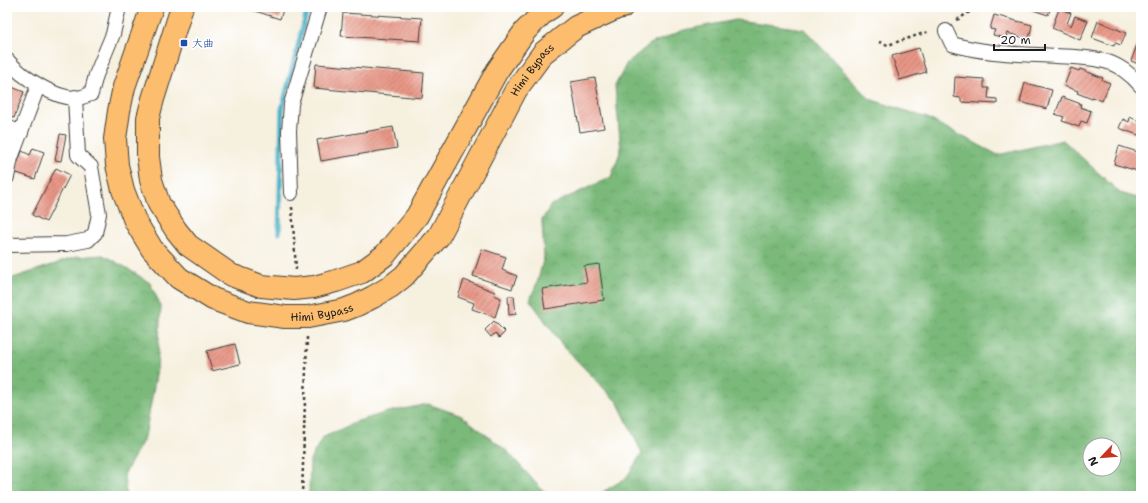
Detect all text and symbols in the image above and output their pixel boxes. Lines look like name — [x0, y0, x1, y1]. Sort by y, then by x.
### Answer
scale bar — [994, 26, 1045, 52]
text: 20 m — [1000, 32, 1031, 48]
place label: 大曲 — [192, 36, 214, 51]
marker: 大曲 — [179, 38, 189, 48]
street label: Himi Bypass — [507, 40, 557, 99]
street label: Himi Bypass — [291, 300, 356, 325]
north arrow — [1082, 437, 1122, 477]
text: N — [1085, 454, 1102, 468]

